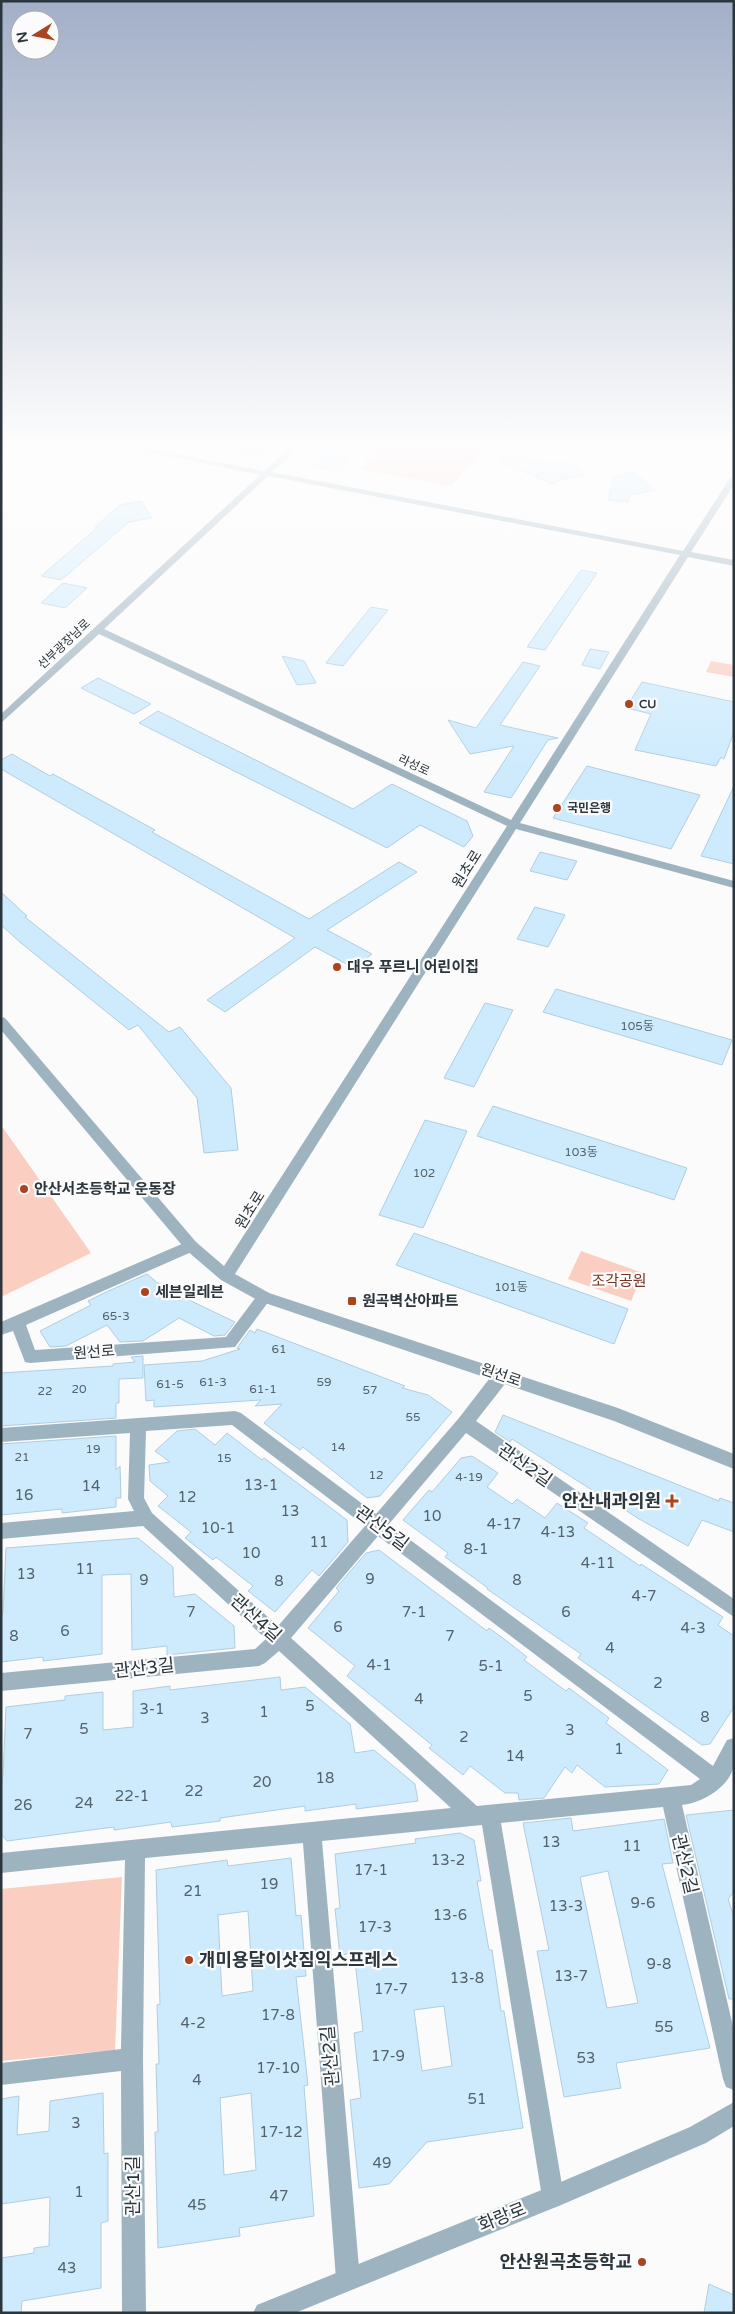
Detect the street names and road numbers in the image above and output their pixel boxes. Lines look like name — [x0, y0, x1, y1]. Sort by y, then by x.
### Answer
street label: 선부광장남로 — [35, 616, 93, 672]
street label: 라성로 — [396, 752, 432, 778]
street label: 원초로 — [448, 847, 486, 891]
street label: 원초로 — [231, 1188, 269, 1232]
street label: 원선로 — [73, 1342, 115, 1362]
street label: 원선로 — [478, 1360, 524, 1390]
street label: 관산2길 — [494, 1438, 556, 1492]
street label: 관산5길 — [351, 1501, 413, 1555]
street label: 관산4길 — [226, 1589, 286, 1647]
street label: 관산3길 — [113, 1654, 175, 1682]
street label: 관산2길 — [667, 1832, 703, 1896]
street label: 관산2길 — [316, 2025, 344, 2087]
street label: 관산1길 — [122, 2156, 144, 2216]
street label: 화랑로 — [475, 2197, 529, 2237]

